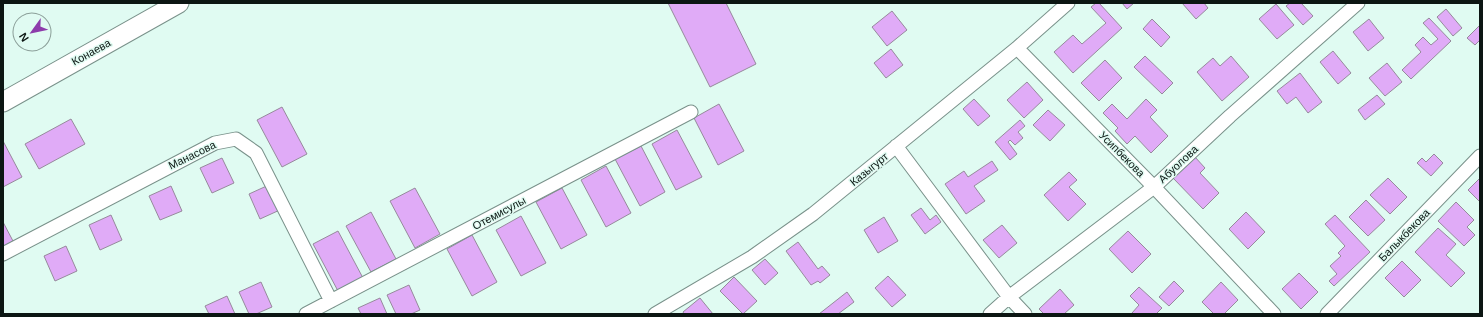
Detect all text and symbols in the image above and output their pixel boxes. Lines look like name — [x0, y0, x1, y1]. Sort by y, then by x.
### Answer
north arrow — [12, 12, 52, 52]
text: N — [16, 31, 31, 44]
street label: Конаева — [69, 36, 113, 68]
street label: Усипбекова — [1097, 129, 1148, 180]
street label: Манасова — [166, 138, 218, 172]
street label: Абуолова — [1156, 142, 1201, 185]
street label: Казыгурт — [847, 150, 891, 188]
street label: Отемисулы — [470, 194, 528, 232]
street label: Балыкбекова — [1376, 206, 1433, 264]

